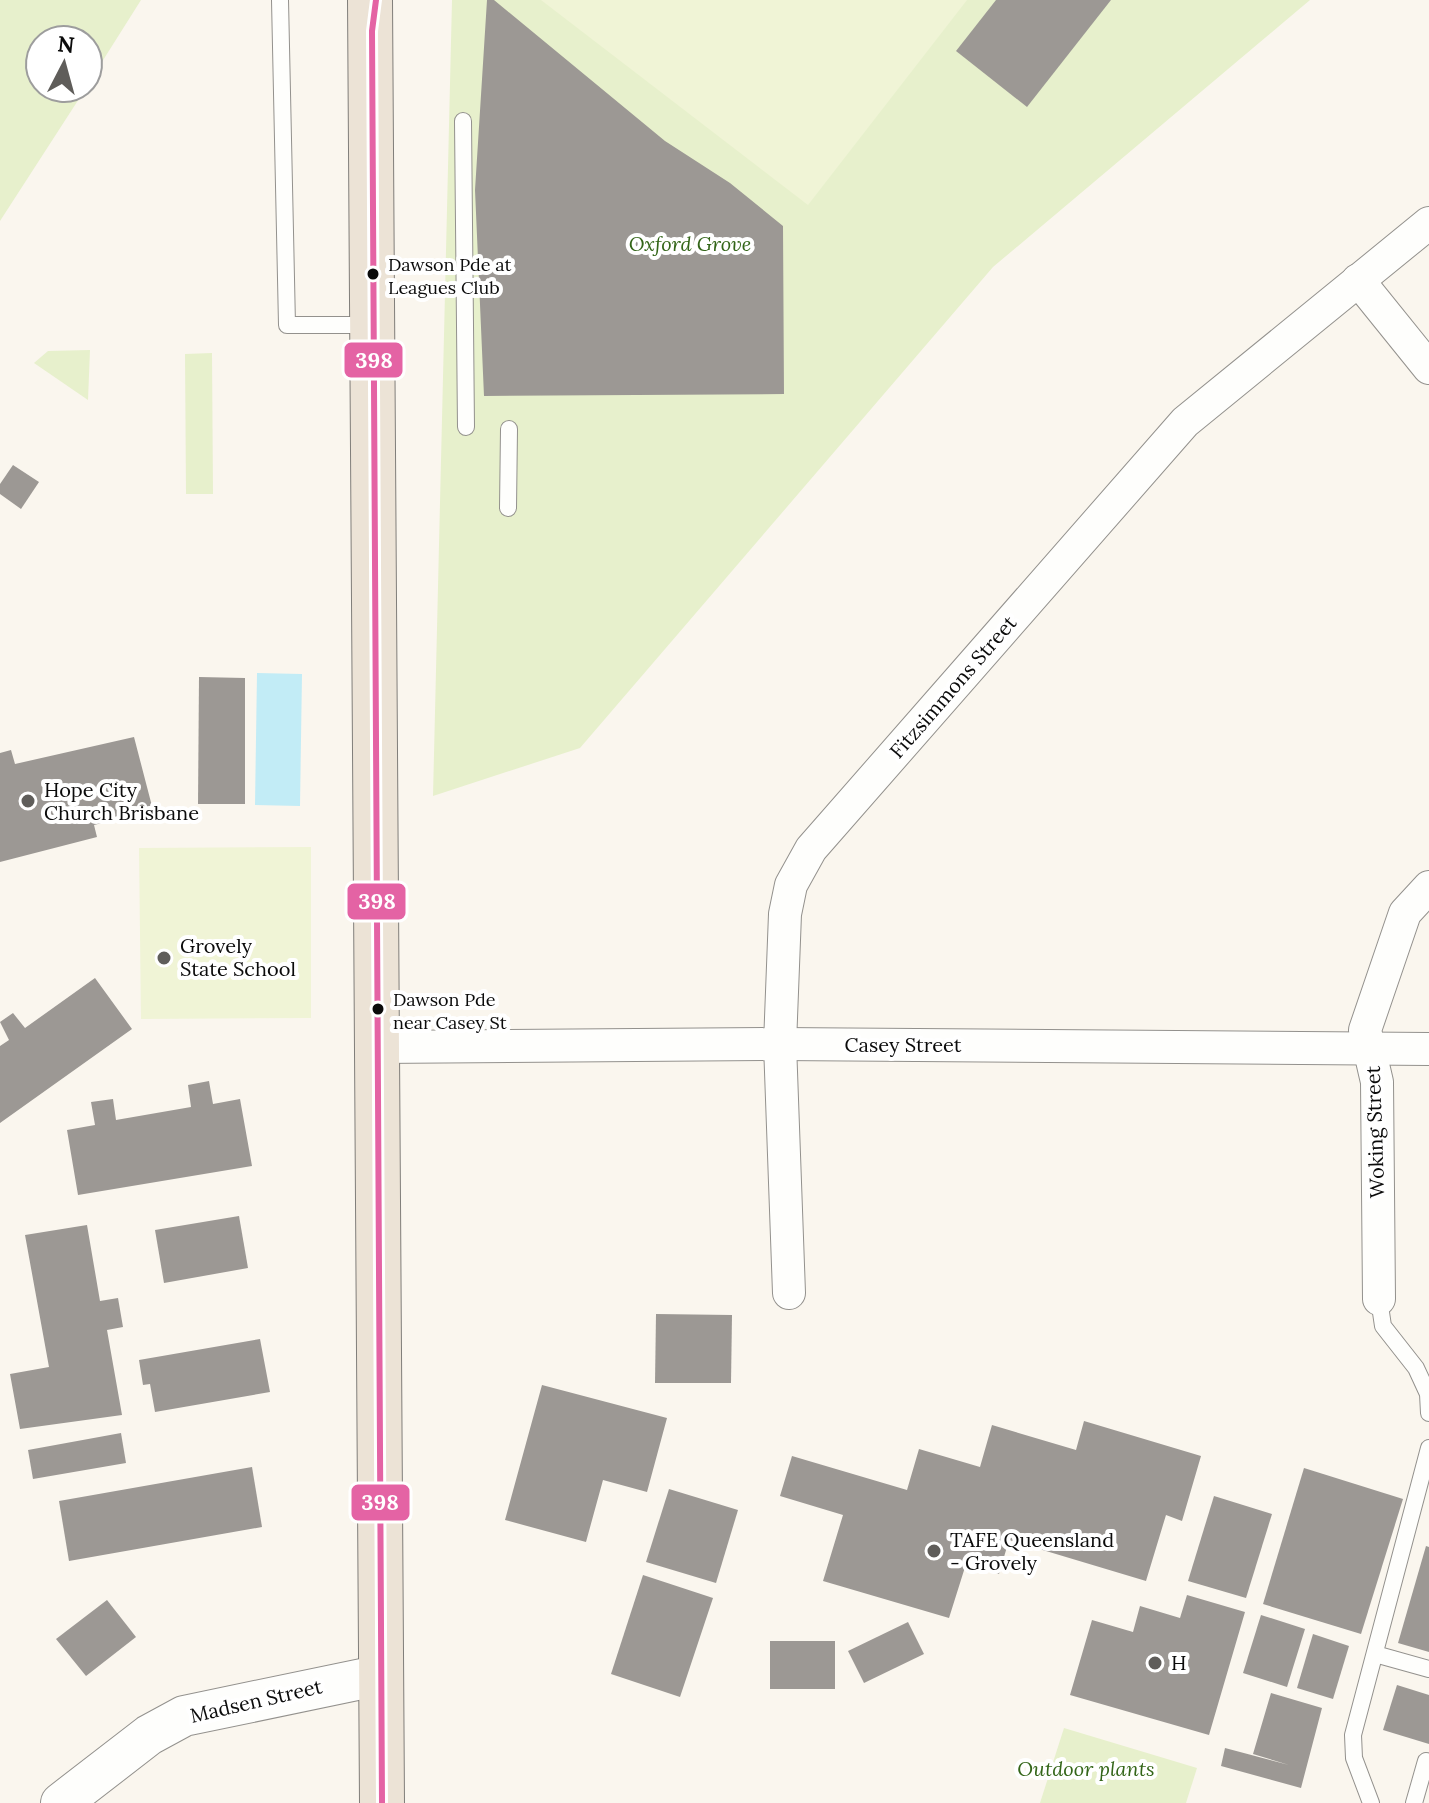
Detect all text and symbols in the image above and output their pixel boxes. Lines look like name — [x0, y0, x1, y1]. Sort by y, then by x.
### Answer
north arrow — [24, 24, 104, 104]
text: N — [56, 29, 76, 59]
park label: Oxford Grove — [629, 231, 751, 256]
place label: Dawson Pde at Leagues Club — [388, 253, 511, 299]
marker: Dawson Pde at Leagues Club — [365, 266, 381, 282]
line badge: 398 — [343, 341, 404, 379]
text: 398 — [355, 346, 393, 374]
street label: Fitzsimmons Street — [884, 610, 1021, 763]
place label: Hope City Church Brisbane — [44, 777, 199, 825]
marker: Hope City Church Brisbane — [19, 792, 37, 810]
line badge: 398 — [346, 882, 407, 921]
text: 398 — [358, 887, 396, 915]
place label: Grovely State School — [180, 933, 296, 981]
marker: Grovely State School — [155, 949, 173, 967]
place label: Dawson Pde near Casey St — [393, 988, 507, 1034]
marker: Dawson Pde near Casey St — [370, 1001, 386, 1017]
street label: Casey Street — [845, 1032, 962, 1057]
street label: Woking Street — [1360, 1065, 1389, 1199]
line badge: 398 — [350, 1483, 411, 1522]
text: 398 — [361, 1488, 399, 1516]
place label: TAFE Queensland - Grovely — [950, 1527, 1114, 1575]
marker: TAFE Queensland - Grovely — [925, 1542, 943, 1560]
place label: H — [1171, 1650, 1187, 1675]
marker: H — [1146, 1654, 1164, 1672]
street label: Madsen Street — [187, 1673, 325, 1728]
park label: Outdoor plants — [1017, 1756, 1155, 1781]

